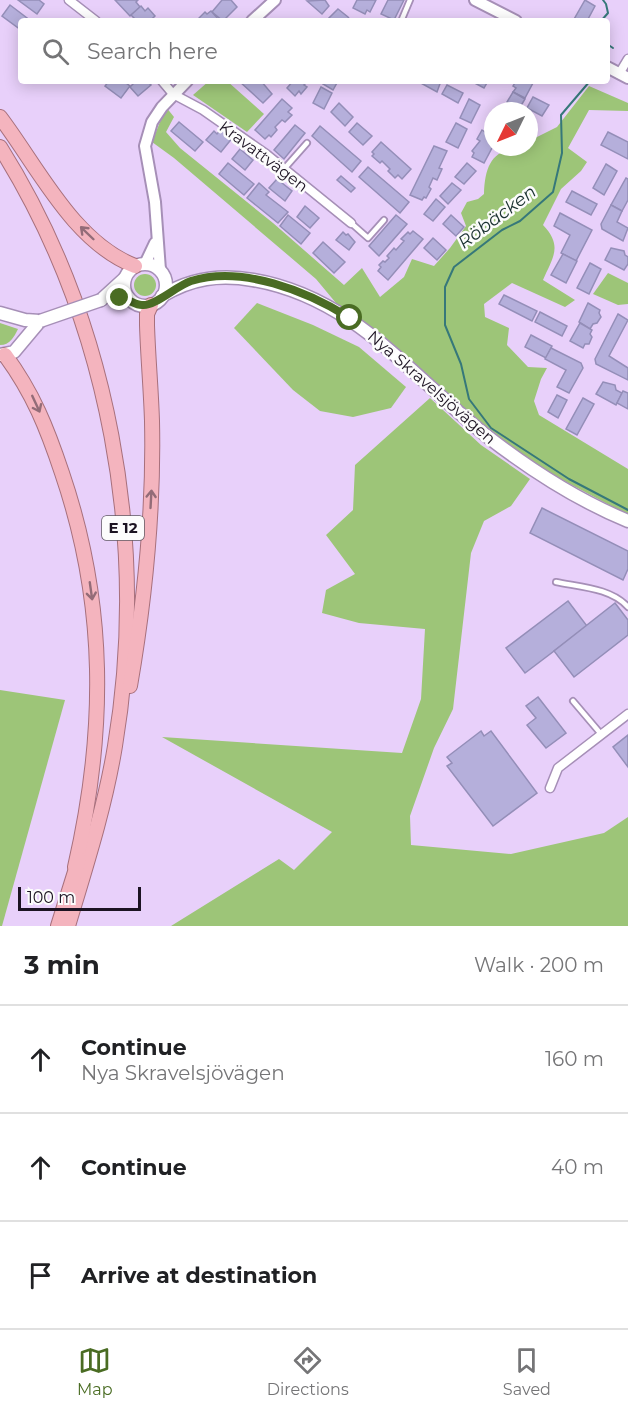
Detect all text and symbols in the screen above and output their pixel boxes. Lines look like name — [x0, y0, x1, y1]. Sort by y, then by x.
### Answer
search box — [18, 18, 610, 84]
icon: search — [39, 35, 72, 68]
text: Search here — [87, 38, 218, 65]
north arrow — [484, 102, 538, 156]
street label: Kravattvägen — [216, 117, 312, 196]
water label: Röbäcken — [454, 181, 540, 253]
one-way arrow — [79, 226, 94, 241]
route end — [106, 284, 132, 310]
route start — [336, 304, 362, 330]
street label: Nya Skravelsjövägen — [364, 327, 499, 448]
one-way arrow — [30, 395, 42, 413]
one-way arrow — [145, 490, 156, 510]
road number: E 12 — [102, 516, 144, 540]
one-way arrow — [85, 580, 96, 600]
scale bar — [18, 884, 141, 912]
text: 100 m — [27, 888, 75, 907]
text: 3 min — [24, 949, 100, 981]
text: Walk · 200 m — [474, 953, 604, 977]
text: Continue — [81, 1034, 187, 1061]
icon: ahead — [24, 1043, 57, 1076]
text: 160 m — [545, 1047, 604, 1071]
text: Nya Skravelsjövägen — [81, 1061, 285, 1085]
icon: ahead — [24, 1151, 57, 1184]
text: Continue — [81, 1154, 187, 1181]
text: 40 m — [551, 1155, 604, 1179]
icon: arrive — [24, 1259, 57, 1292]
text: Arrive at destination — [81, 1262, 317, 1289]
tab: Map — [77, 1344, 113, 1399]
tab: Directions — [267, 1344, 349, 1399]
tab: Saved — [503, 1344, 551, 1399]

